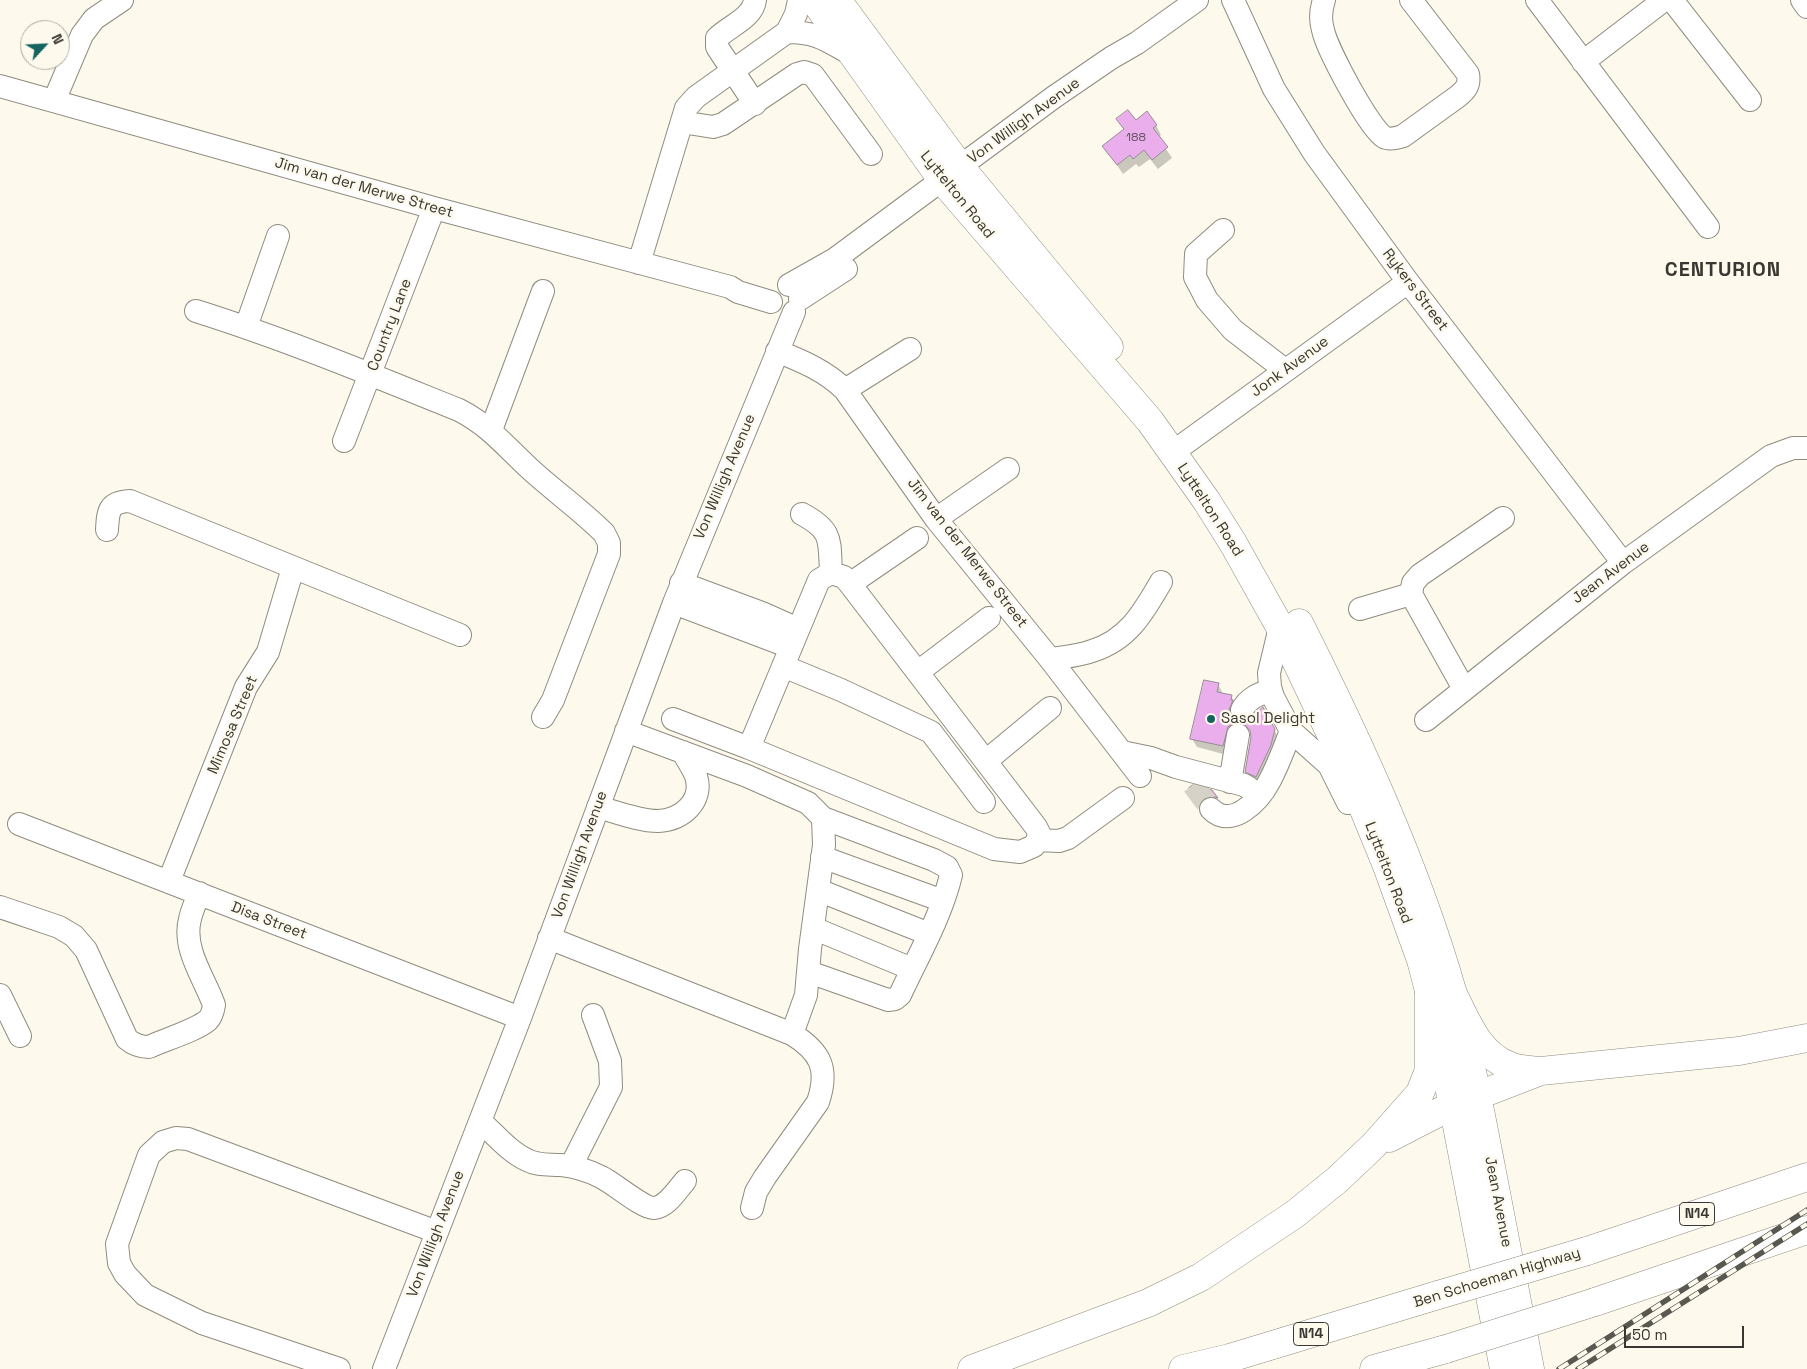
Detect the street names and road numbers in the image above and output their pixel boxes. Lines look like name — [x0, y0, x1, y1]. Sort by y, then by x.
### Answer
street label: Von Willigh Avenue — [964, 74, 1084, 168]
street label: Lyttelton Road — [916, 148, 998, 242]
street label: Jim van der Merwe Street — [273, 154, 455, 222]
street label: Rykers Street — [1378, 245, 1452, 335]
street label: Country Lane — [364, 276, 416, 374]
street label: Jonk Avenue — [1248, 333, 1332, 401]
street label: Von Willigh Avenue — [690, 412, 760, 542]
street label: Lyttelton Road — [1173, 460, 1247, 560]
street label: Jim van der Merwe Street — [903, 475, 1031, 631]
street label: Jean Avenue — [1569, 538, 1653, 608]
street label: Mimosa Street — [204, 673, 262, 777]
street label: Von Willigh Avenue — [549, 789, 611, 921]
street label: Lyttelton Road — [1360, 820, 1416, 926]
street label: Disa Street — [229, 898, 309, 944]
street label: Jean Avenue — [1480, 1155, 1516, 1249]
street label: Von Willigh Avenue — [403, 1168, 469, 1300]
road number: N14 — [1680, 1202, 1714, 1226]
street label: Ben Schoeman Highway — [1411, 1244, 1583, 1312]
road number: N14 — [1294, 1322, 1328, 1346]

